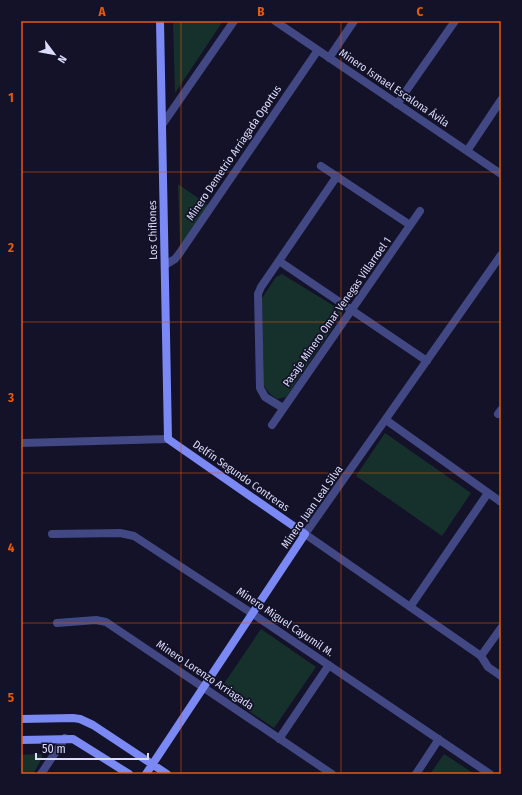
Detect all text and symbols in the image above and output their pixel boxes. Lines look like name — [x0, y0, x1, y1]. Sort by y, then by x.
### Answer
text: A — [97, 4, 106, 19]
text: B — [257, 4, 265, 19]
text: C — [417, 4, 424, 19]
north arrow — [34, 34, 74, 74]
street label: Minero Ismael Escalona Ávila — [337, 45, 452, 130]
text: N — [55, 53, 69, 65]
street label: Minero Demetrio Arriagada Oportus — [184, 83, 284, 223]
text: 1 — [8, 90, 14, 105]
street label: Los Chiflones — [146, 200, 160, 260]
street label: Pasaje Minero Omar Venegas Villarroel 1 — [280, 235, 394, 389]
text: 2 — [7, 240, 14, 255]
text: 3 — [7, 390, 14, 405]
street label: Delfín Segundo Contreras — [190, 438, 292, 514]
street label: Minero Juan Leal Silva — [279, 463, 345, 551]
text: 4 — [8, 540, 15, 555]
street label: Minero Miguel Cayumil M. — [234, 585, 336, 659]
street label: Minero Lorenzo Arriagada — [154, 638, 256, 712]
text: 5 — [8, 690, 14, 705]
scale bar — [36, 735, 148, 761]
text: 50 m — [42, 742, 66, 756]

